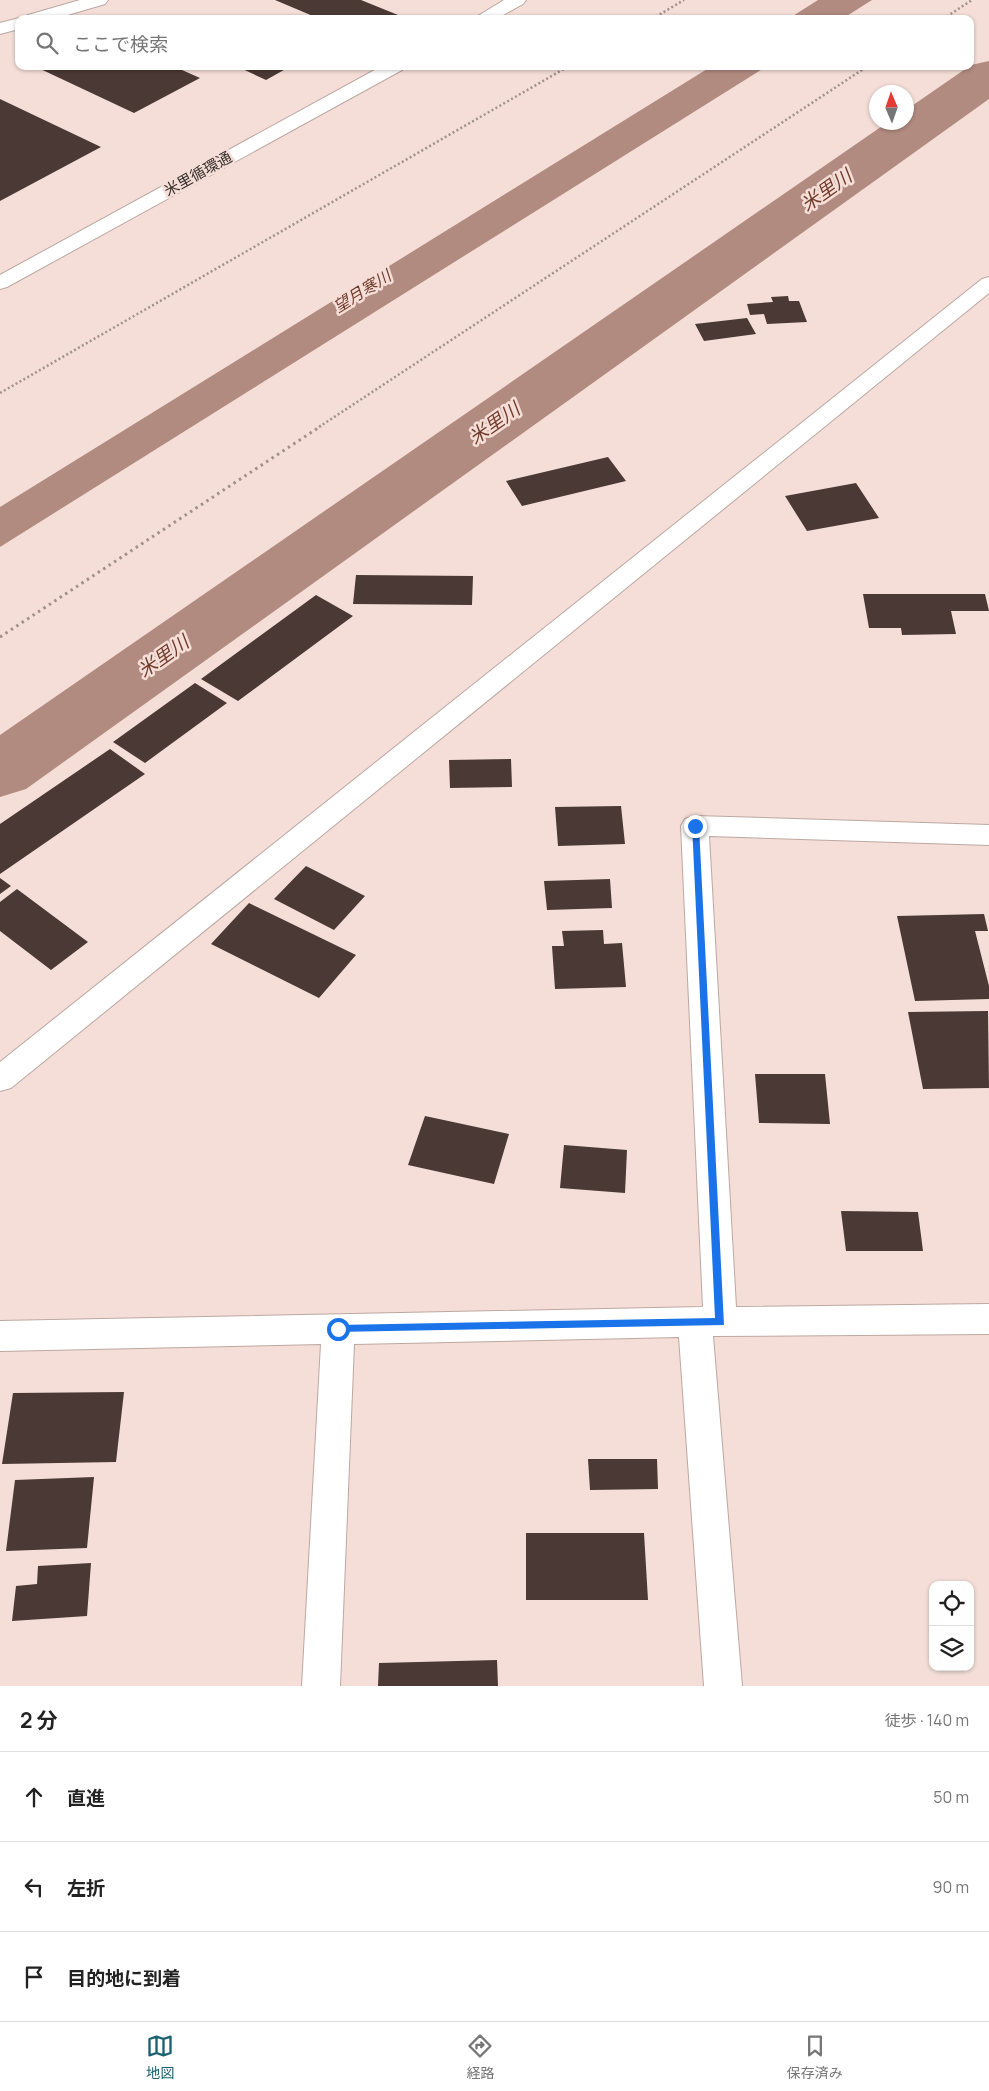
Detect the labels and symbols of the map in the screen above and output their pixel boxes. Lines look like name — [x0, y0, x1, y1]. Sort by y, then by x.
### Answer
north arrow — [869, 85, 914, 130]
street label: 米里循環通 — [160, 146, 236, 201]
water label: 米里川 — [795, 162, 858, 217]
water label: 望月寒川 — [329, 264, 397, 317]
water label: 米里川 — [463, 395, 526, 450]
water label: 米里川 — [132, 628, 195, 683]
route end — [684, 815, 707, 838]
route start — [327, 1318, 350, 1341]

